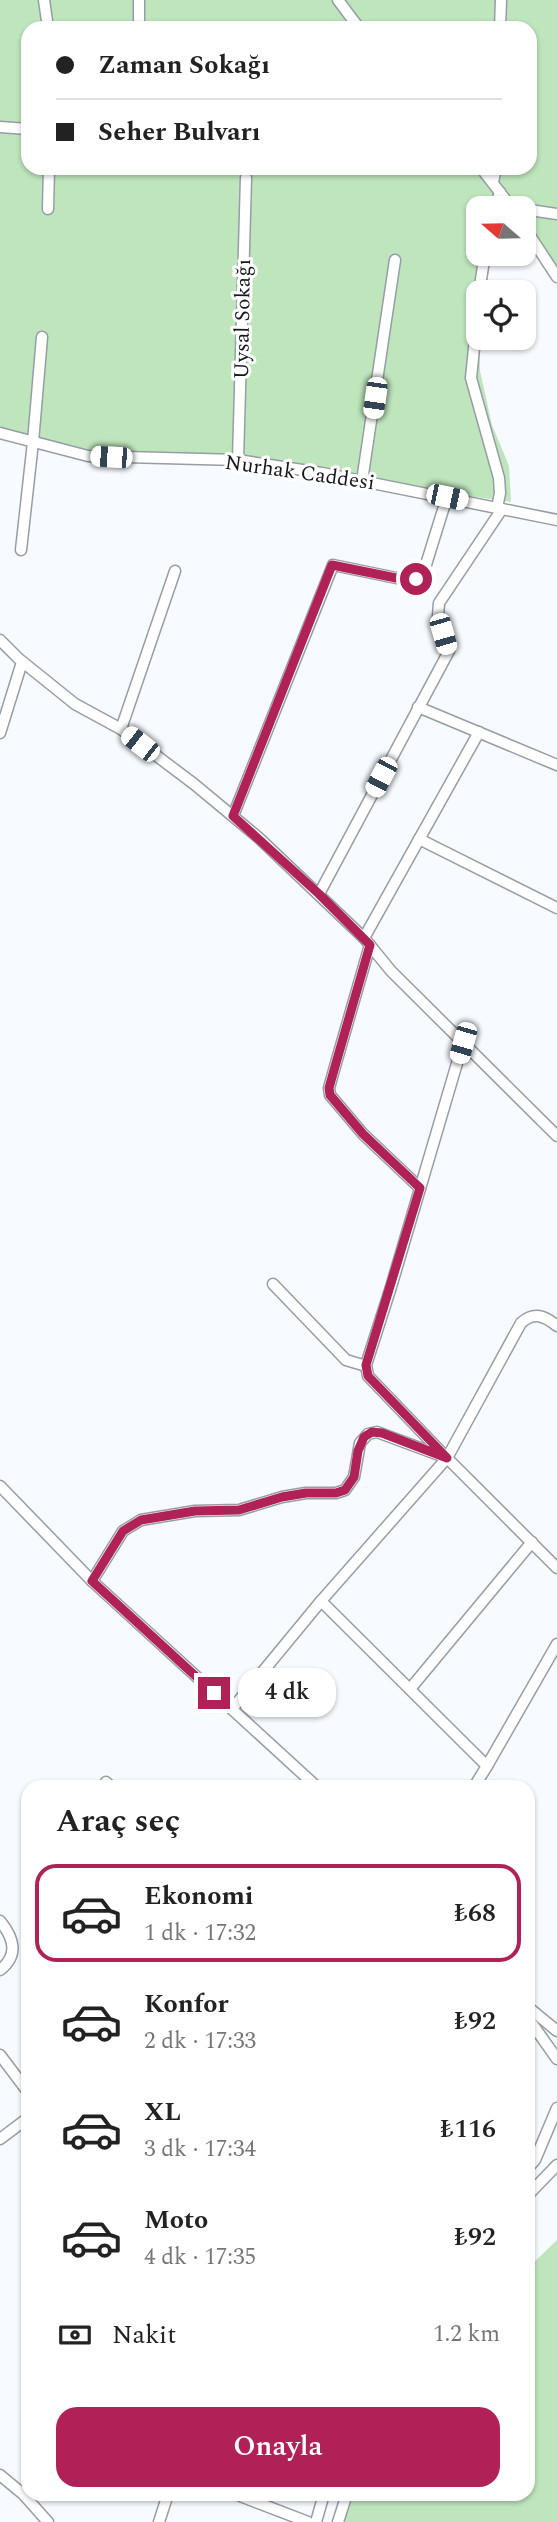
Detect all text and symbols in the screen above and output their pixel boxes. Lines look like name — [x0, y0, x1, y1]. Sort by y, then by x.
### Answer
text: Zaman Sokağı — [98, 45, 270, 85]
text: Seher Bulvarı — [98, 112, 260, 152]
north arrow — [466, 196, 536, 266]
map controls — [466, 196, 536, 350]
street label: Uysal Sokağı — [226, 259, 260, 379]
button: locate — [466, 280, 536, 350]
car — [362, 376, 389, 420]
car — [90, 445, 133, 469]
street label: Nurhak Caddesi — [223, 447, 377, 499]
car — [425, 482, 470, 512]
route start — [400, 563, 432, 595]
car — [428, 611, 459, 657]
car — [117, 723, 164, 765]
car — [362, 754, 401, 800]
car — [448, 1020, 479, 1066]
callout: 4 dk — [238, 1668, 336, 1718]
text: 4 dk — [265, 1675, 309, 1710]
route end — [198, 1677, 230, 1709]
text: Araç seç — [56, 1797, 180, 1846]
text: Ekonomi — [144, 1876, 253, 1916]
icon: car — [60, 1882, 123, 1945]
text: ₺68 — [454, 1893, 496, 1933]
text: 1 dk · 17:32 — [144, 1916, 256, 1951]
text: Konfor — [144, 1984, 229, 2024]
icon: car — [60, 1990, 123, 2053]
text: ₺92 — [454, 2001, 496, 2041]
text: 2 dk · 17:33 — [144, 2024, 256, 2059]
text: XL — [144, 2092, 181, 2132]
icon: car — [60, 2098, 123, 2161]
text: ₺116 — [440, 2109, 496, 2149]
text: 3 dk · 17:34 — [144, 2132, 256, 2167]
text: Moto — [144, 2200, 208, 2240]
icon: car — [60, 2206, 123, 2269]
text: ₺92 — [454, 2217, 496, 2257]
text: 4 dk · 17:35 — [144, 2240, 256, 2275]
text: Nakit — [112, 2315, 176, 2355]
icon: cash — [56, 2316, 94, 2354]
text: 1.2 km — [433, 2317, 500, 2352]
button: Onayla — [56, 2407, 500, 2487]

